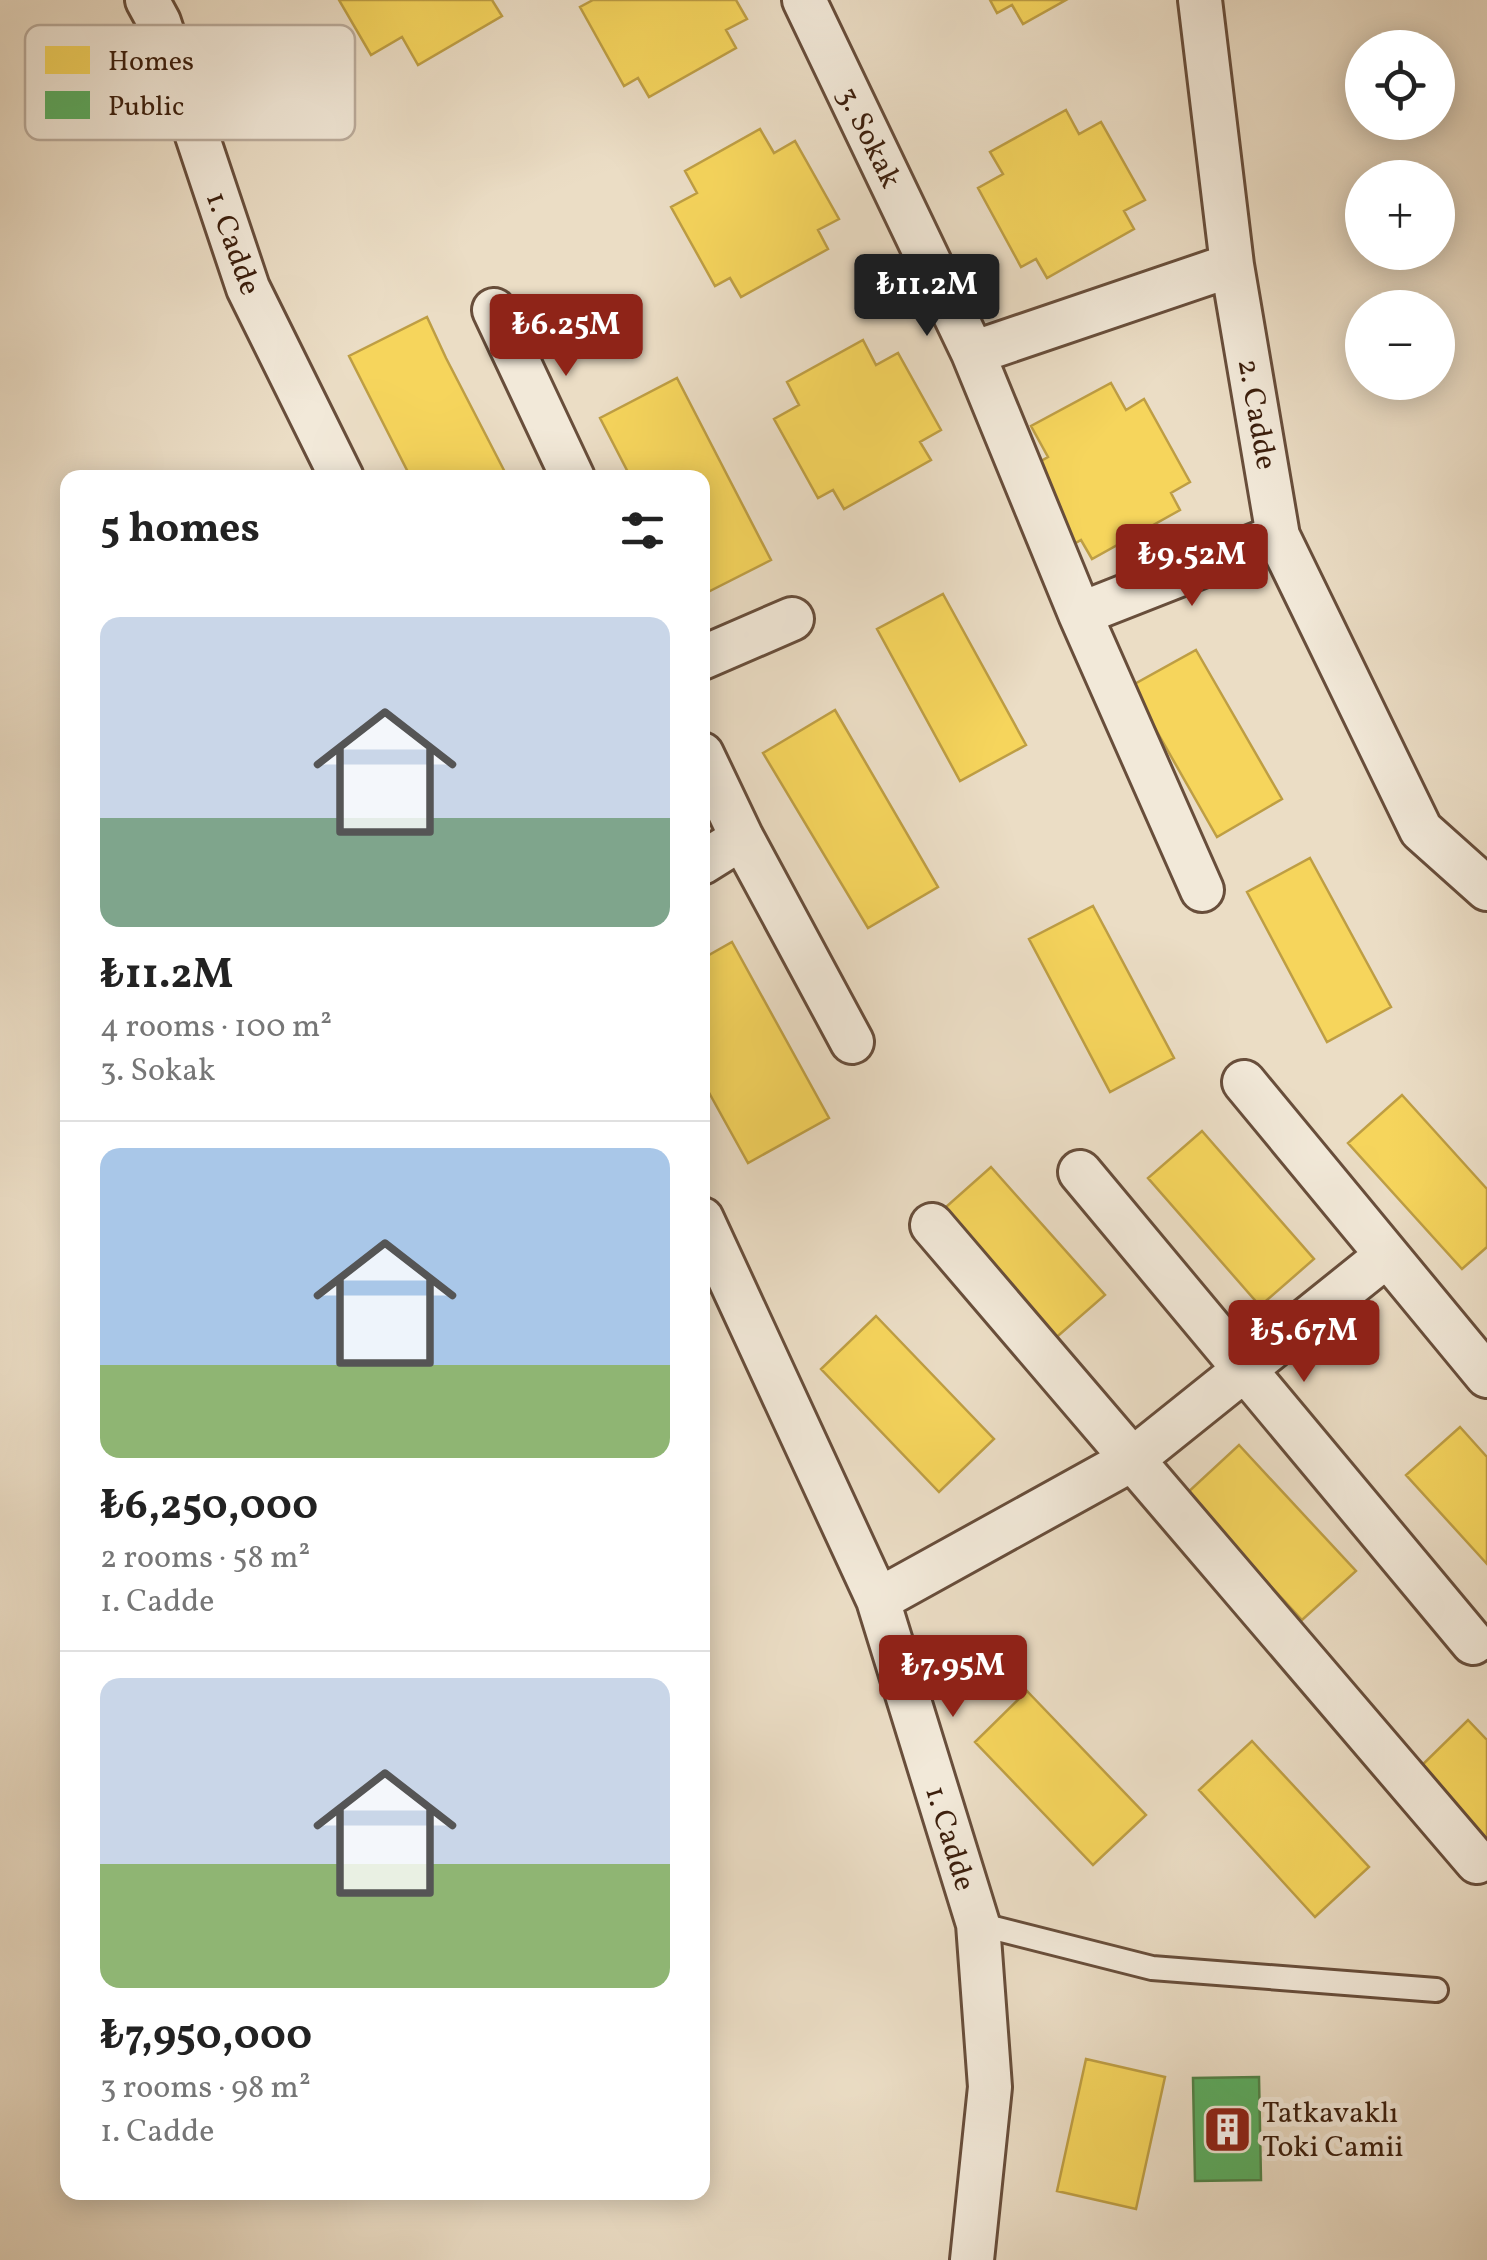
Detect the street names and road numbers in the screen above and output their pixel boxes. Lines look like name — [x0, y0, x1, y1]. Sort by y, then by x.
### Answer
street label: 3. Sokak — [826, 80, 911, 196]
street label: 1. Cadde — [194, 186, 270, 301]
street label: 2. Cadde — [1226, 356, 1286, 473]
street label: 1. Cadde — [913, 1781, 985, 1896]

